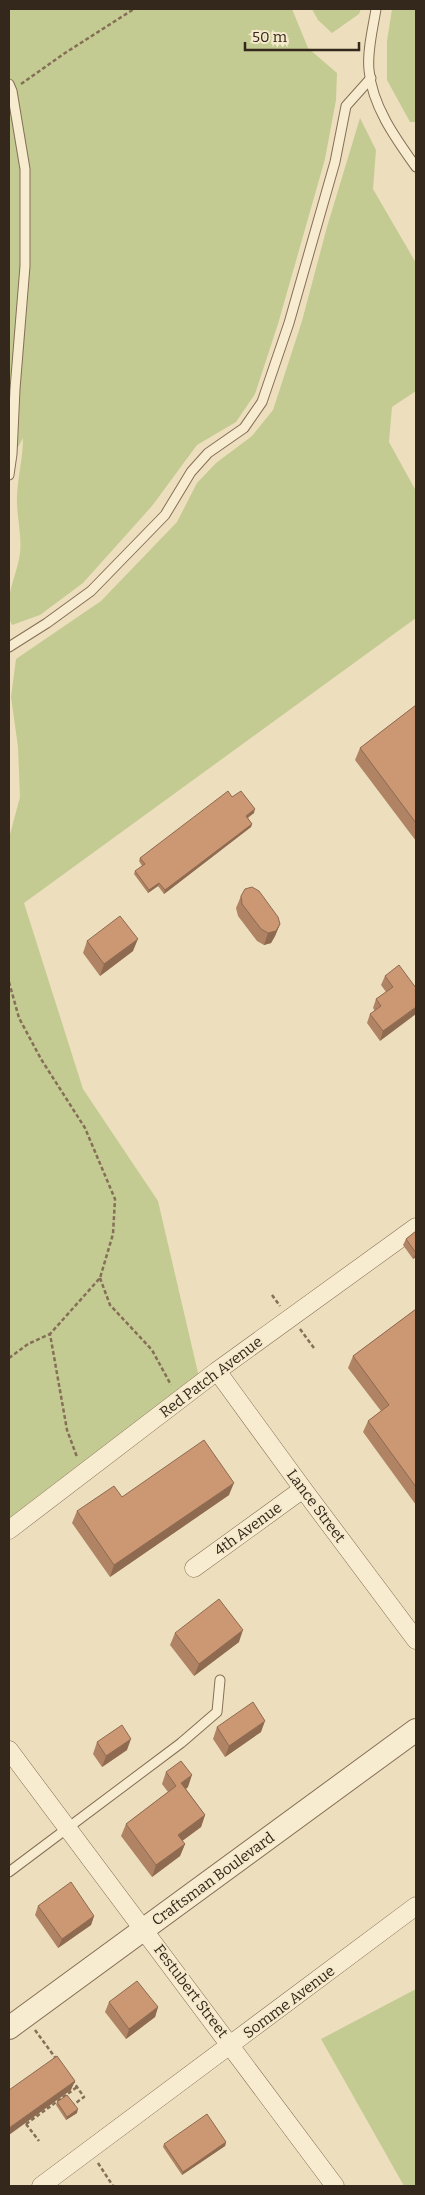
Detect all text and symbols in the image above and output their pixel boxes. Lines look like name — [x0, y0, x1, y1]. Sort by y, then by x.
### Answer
scale bar — [245, 20, 359, 52]
text: 50 m — [252, 28, 288, 46]
street label: Red Patch Avenue — [156, 1332, 266, 1422]
street label: Lance Street — [283, 1466, 350, 1547]
street label: 4th Avenue — [211, 1498, 285, 1560]
street label: Craftsman Boulevard — [148, 1828, 278, 1930]
street label: Festubert Street — [150, 1941, 232, 2042]
street label: Somme Avenue — [240, 1962, 338, 2042]

